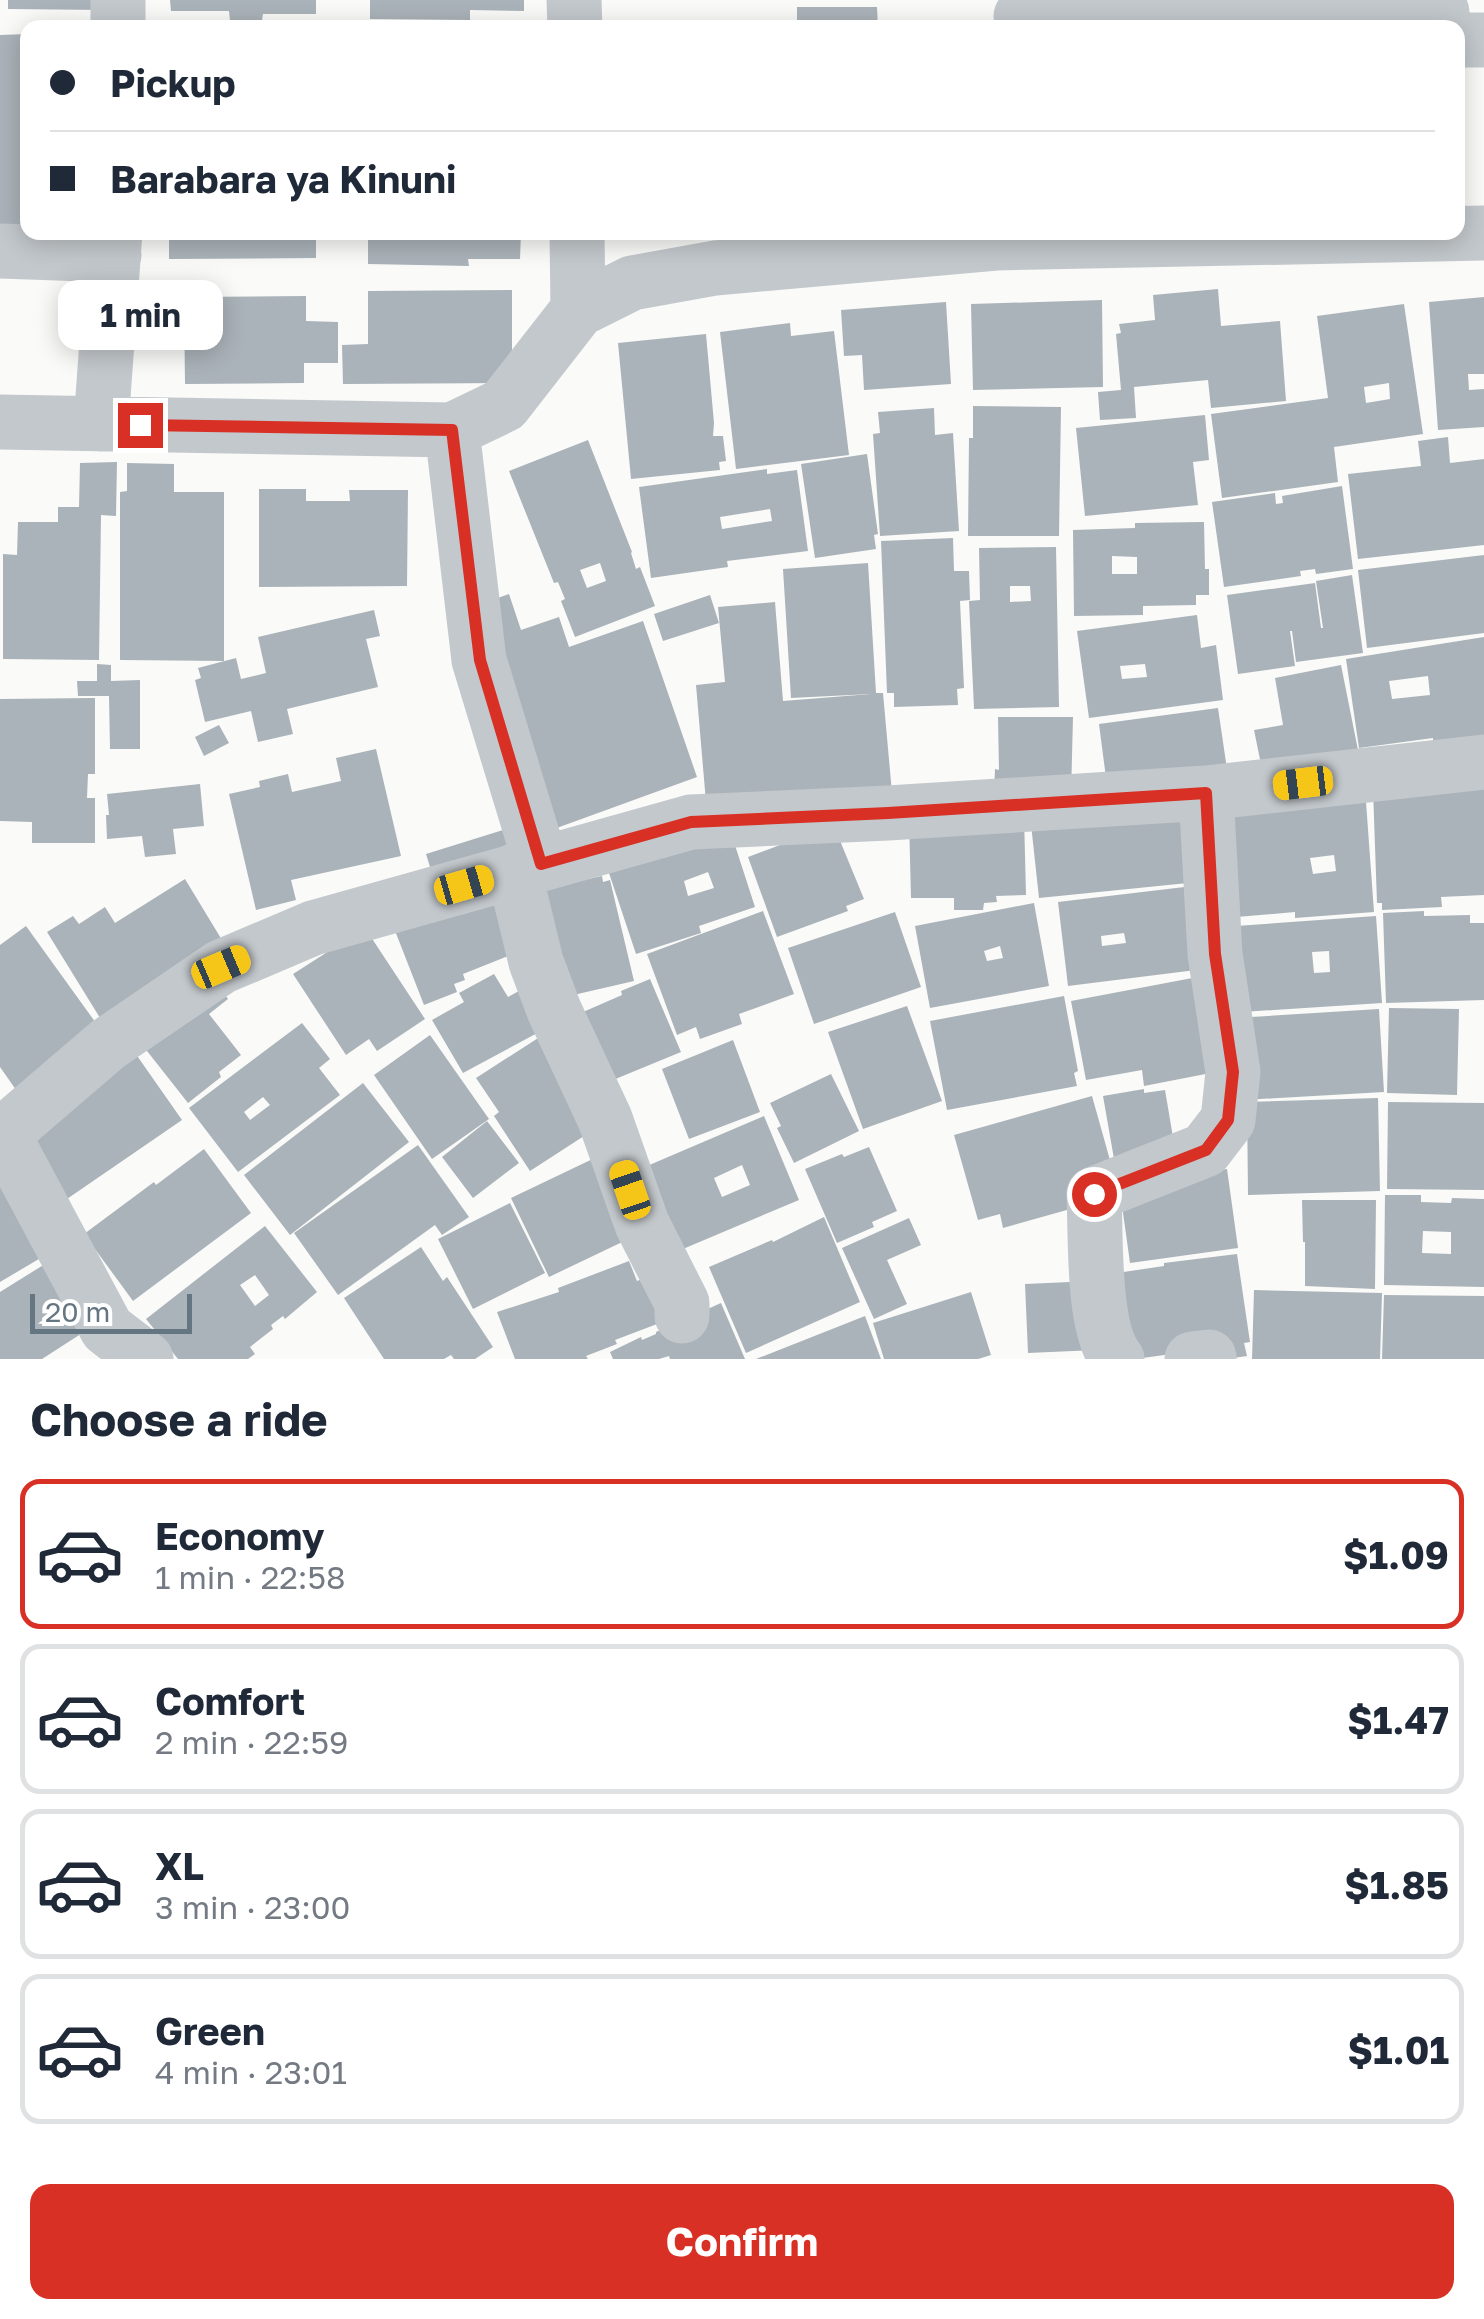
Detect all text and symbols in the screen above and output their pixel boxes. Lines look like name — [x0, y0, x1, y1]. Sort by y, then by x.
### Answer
text: Pickup — [110, 60, 236, 105]
text: Barabara ya Kinuni — [110, 156, 456, 201]
callout: 1 min — [58, 280, 222, 350]
text: 1 min — [100, 296, 181, 334]
route end — [118, 403, 163, 448]
car — [1271, 764, 1335, 802]
car — [431, 862, 497, 908]
car — [188, 941, 254, 993]
car — [606, 1157, 654, 1223]
route start — [1072, 1172, 1117, 1217]
scale bar — [30, 1289, 192, 1334]
text: 20 m — [45, 1295, 110, 1328]
text: Choose a ride — [30, 1392, 328, 1446]
icon: car — [35, 1509, 125, 1599]
text: Economy — [155, 1513, 324, 1558]
text: $1.09 — [1343, 1532, 1449, 1577]
text: 1 min · 22:58 — [155, 1558, 346, 1596]
icon: car — [35, 1674, 125, 1764]
text: Comfort — [155, 1678, 305, 1723]
text: $1.47 — [1347, 1697, 1449, 1742]
text: 2 min · 22:59 — [155, 1723, 348, 1761]
icon: car — [35, 1839, 125, 1929]
text: XL — [155, 1843, 204, 1888]
text: $1.85 — [1344, 1862, 1449, 1907]
text: 3 min · 23:00 — [155, 1888, 350, 1926]
icon: car — [35, 2004, 125, 2094]
text: Green — [155, 2008, 265, 2053]
text: $1.01 — [1348, 2027, 1449, 2072]
text: 4 min · 23:01 — [155, 2053, 347, 2091]
button: Confirm — [30, 2184, 1454, 2299]

